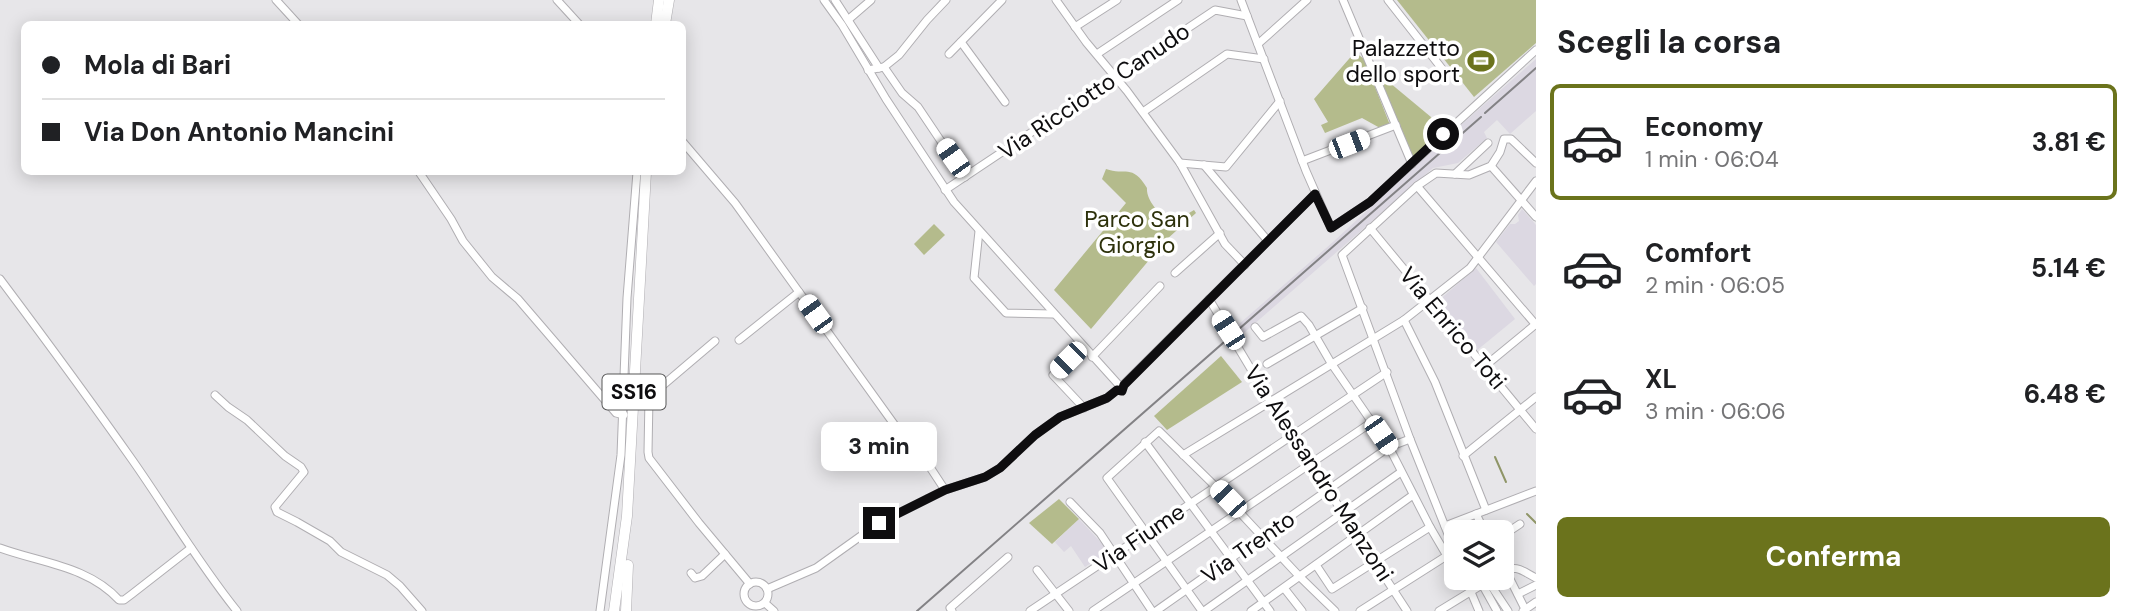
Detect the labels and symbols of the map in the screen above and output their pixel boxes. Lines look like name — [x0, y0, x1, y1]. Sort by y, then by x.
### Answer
street label: Via Ricciotto Canudo — [992, 16, 1196, 166]
place label: Palazzetto dello sport — [1345, 33, 1460, 89]
sports icon: Palazzetto dello sport — [1466, 46, 1496, 76]
route start — [1427, 118, 1459, 150]
car — [1326, 127, 1373, 161]
car — [933, 135, 974, 181]
park label: Parco San Giorgio — [1084, 204, 1190, 260]
street label: Via Enrico Toti — [1393, 260, 1513, 396]
car — [795, 291, 836, 337]
car — [1208, 307, 1249, 353]
car — [1046, 338, 1091, 382]
street label: Via Alessandro Manzoni — [1238, 359, 1400, 587]
road number: SS16 — [602, 374, 666, 410]
car — [1361, 412, 1402, 458]
callout: 3 min — [821, 421, 937, 470]
car — [1206, 477, 1251, 521]
street label: Via Fiume — [1087, 496, 1191, 580]
street label: Via Trento — [1195, 504, 1301, 590]
route end — [863, 507, 895, 539]

